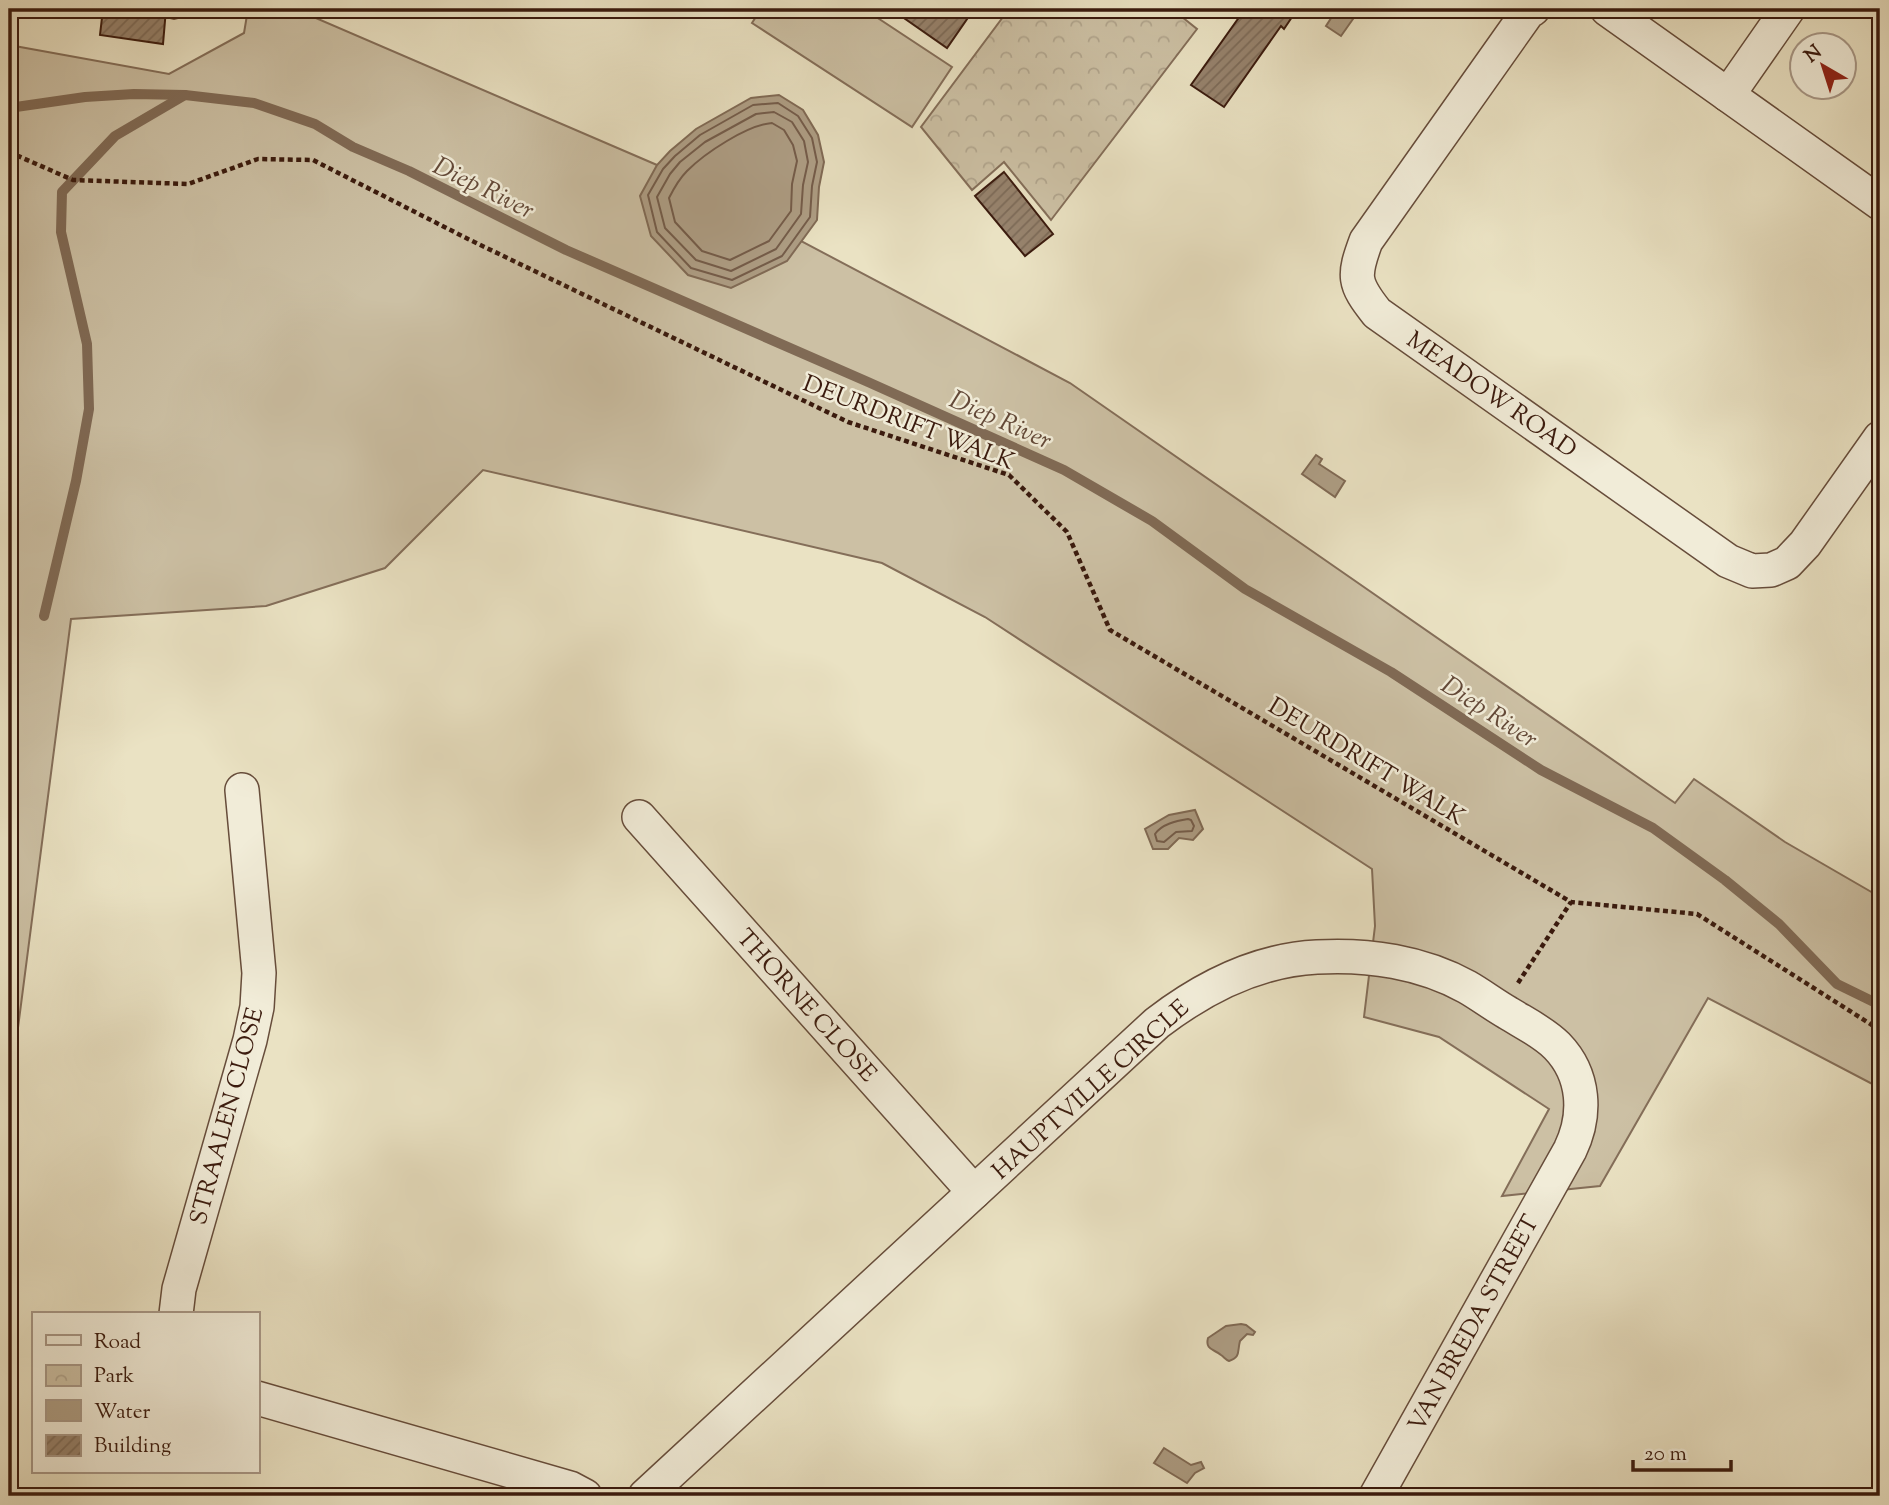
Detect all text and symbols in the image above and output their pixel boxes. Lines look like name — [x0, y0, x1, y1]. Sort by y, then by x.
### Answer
north arrow — [1787, 32, 1857, 102]
text: N — [1799, 39, 1828, 70]
water label: Diep River — [426, 149, 540, 230]
street label: MEADOW ROAD — [1399, 324, 1583, 467]
street label: DEURDRIFT WALK — [797, 368, 1019, 480]
water label: Diep River — [943, 382, 1057, 460]
water label: Diep River — [1433, 668, 1544, 758]
street label: DEURDRIFT WALK — [1261, 690, 1471, 835]
street label: THORNE CLOSE — [727, 922, 884, 1091]
street label: HAUPTVILLE CIRCLE — [985, 992, 1198, 1188]
street label: STRAALEN CLOSE — [183, 1004, 273, 1229]
street label: VAN BREDA STREET — [1401, 1209, 1549, 1439]
legend — [32, 1312, 259, 1474]
text: Road — [94, 1328, 141, 1358]
text: Park — [94, 1362, 135, 1392]
text: Water — [94, 1398, 151, 1428]
scale bar — [1633, 1428, 1731, 1472]
text: Building — [94, 1432, 171, 1462]
text: 20 m — [1644, 1440, 1687, 1470]

